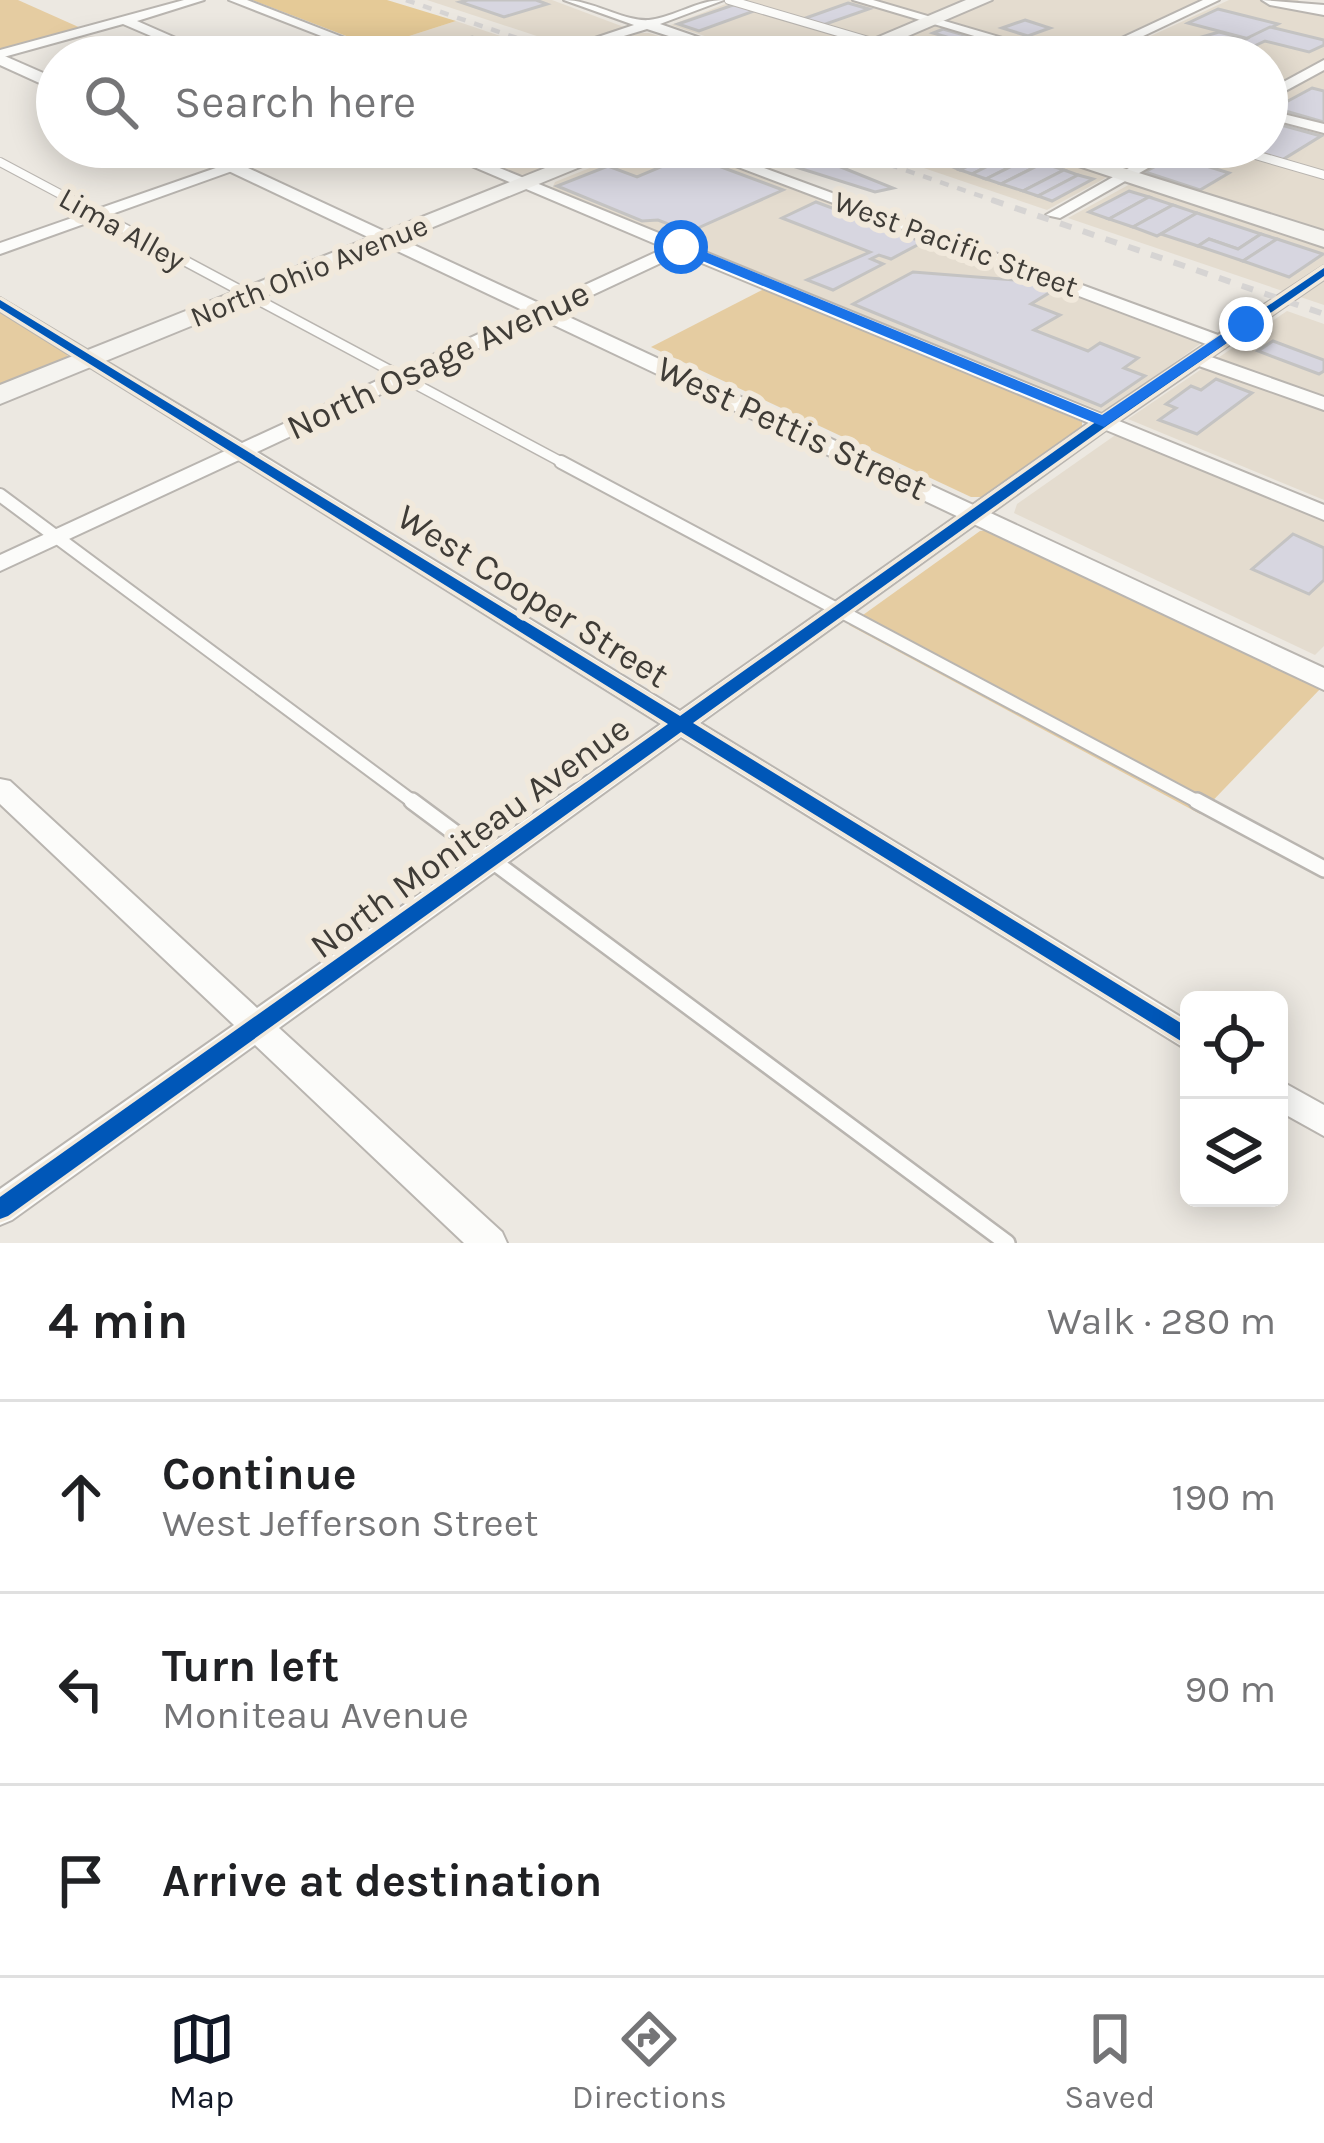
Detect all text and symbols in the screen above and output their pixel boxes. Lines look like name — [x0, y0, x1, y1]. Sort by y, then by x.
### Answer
search box — [36, 36, 1288, 168]
icon: search — [78, 69, 144, 135]
text: Search here — [174, 76, 416, 128]
street label: Lima Alley — [53, 180, 191, 278]
street label: West Pacific Street — [829, 183, 1083, 305]
street label: North Ohio Avenue — [185, 207, 433, 335]
route start — [654, 220, 708, 274]
street label: North Osage Avenue — [280, 271, 596, 449]
route end — [1219, 297, 1273, 351]
street label: West Pettis Street — [650, 347, 934, 509]
street label: West Cooper Street — [390, 496, 676, 696]
street label: North Moniteau Avenue — [302, 707, 638, 967]
map controls — [1180, 991, 1288, 1207]
button: locate — [1180, 991, 1288, 1099]
button: layers — [1180, 1099, 1288, 1207]
text: 4 min — [48, 1291, 188, 1351]
text: Walk · 280 m — [1047, 1298, 1276, 1344]
text: Continue — [162, 1448, 357, 1500]
icon: ahead — [48, 1464, 114, 1530]
text: 190 m — [1172, 1474, 1276, 1520]
text: West Jefferson Street — [162, 1500, 538, 1546]
text: Turn left — [162, 1640, 339, 1692]
icon: left — [48, 1656, 114, 1722]
text: 90 m — [1184, 1666, 1276, 1712]
text: Moniteau Avenue — [162, 1692, 469, 1738]
icon: arrive — [48, 1848, 114, 1914]
text: Arrive at destination — [162, 1855, 602, 1907]
tab: Map — [169, 2006, 235, 2116]
tab: Directions — [572, 2006, 727, 2116]
tab: Saved — [1064, 2006, 1155, 2116]

